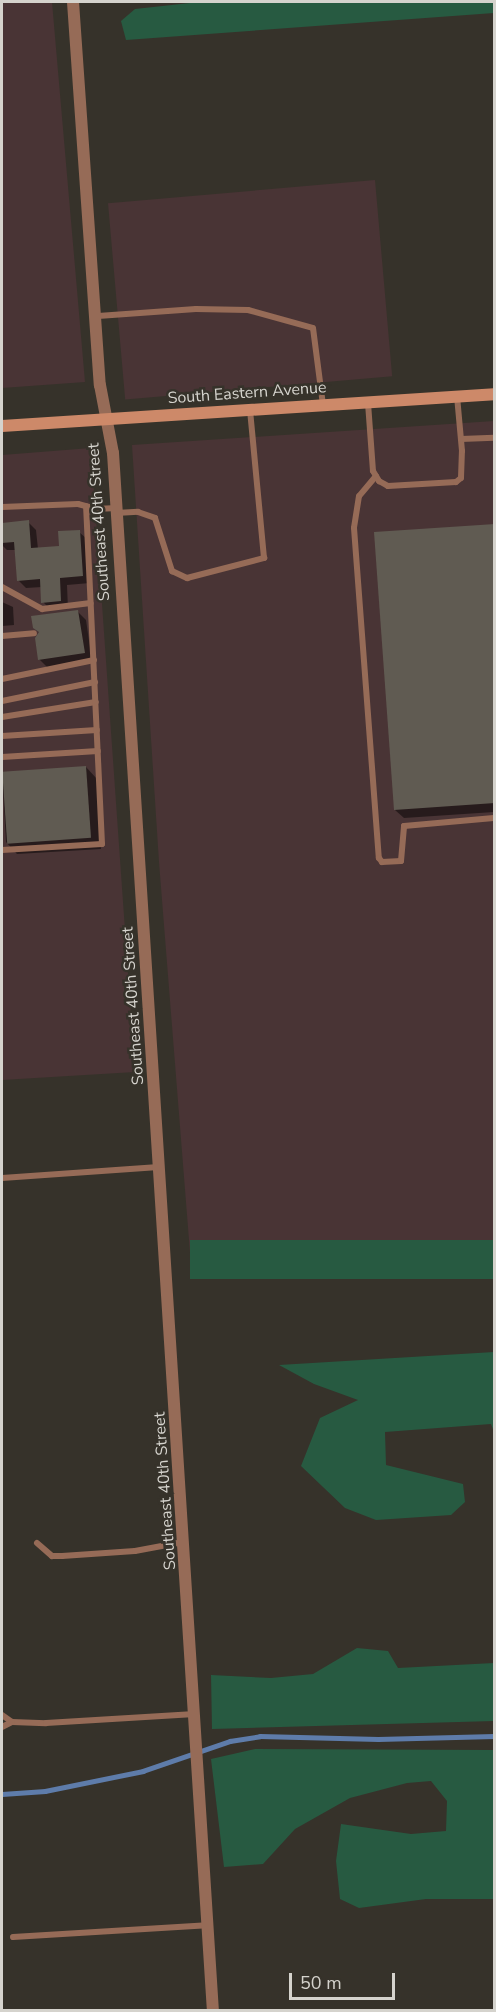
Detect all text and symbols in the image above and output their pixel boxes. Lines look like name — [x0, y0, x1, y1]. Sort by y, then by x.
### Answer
street label: South Eastern Avenue — [167, 378, 327, 408]
street label: Southeast 40th Street — [84, 442, 114, 602]
street label: Southeast 40th Street — [118, 926, 148, 1086]
street label: Southeast 40th Street — [150, 1411, 180, 1571]
scale bar — [292, 1961, 398, 1999]
text: 50 m — [300, 1971, 342, 1995]

